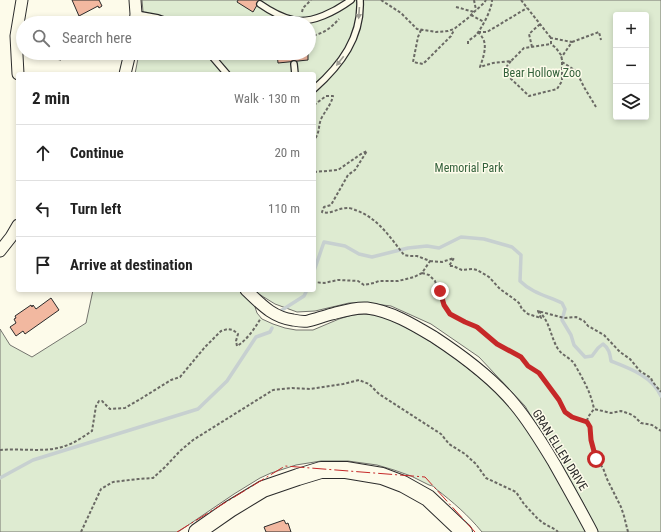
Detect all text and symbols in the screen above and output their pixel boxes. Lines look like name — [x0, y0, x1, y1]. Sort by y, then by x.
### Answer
one-way arrow — [356, 7, 363, 19]
map controls — [613, 12, 649, 120]
button: + — [613, 12, 649, 48]
search box — [16, 16, 316, 60]
icon: search — [30, 27, 52, 49]
text: Search here — [62, 29, 132, 47]
button: − — [613, 48, 649, 84]
one-way arrow — [336, 55, 345, 66]
park label: Bear Hollow Zoo — [503, 66, 581, 80]
button: layers — [613, 84, 649, 120]
text: 2 min — [32, 88, 70, 108]
text: Walk · 130 m — [234, 91, 300, 106]
icon: ahead — [32, 142, 54, 164]
text: Continue — [70, 144, 124, 162]
text: 20 m — [274, 145, 300, 160]
park label: Memorial Park — [435, 161, 504, 175]
icon: left — [32, 198, 54, 220]
text: Turn left — [70, 200, 121, 218]
text: 110 m — [268, 201, 300, 216]
icon: arrive — [32, 254, 54, 276]
text: Arrive at destination — [70, 256, 193, 274]
route end — [431, 282, 449, 300]
street label: GRAN ELLEN DRIVE — [529, 407, 591, 493]
route start — [587, 450, 605, 468]

